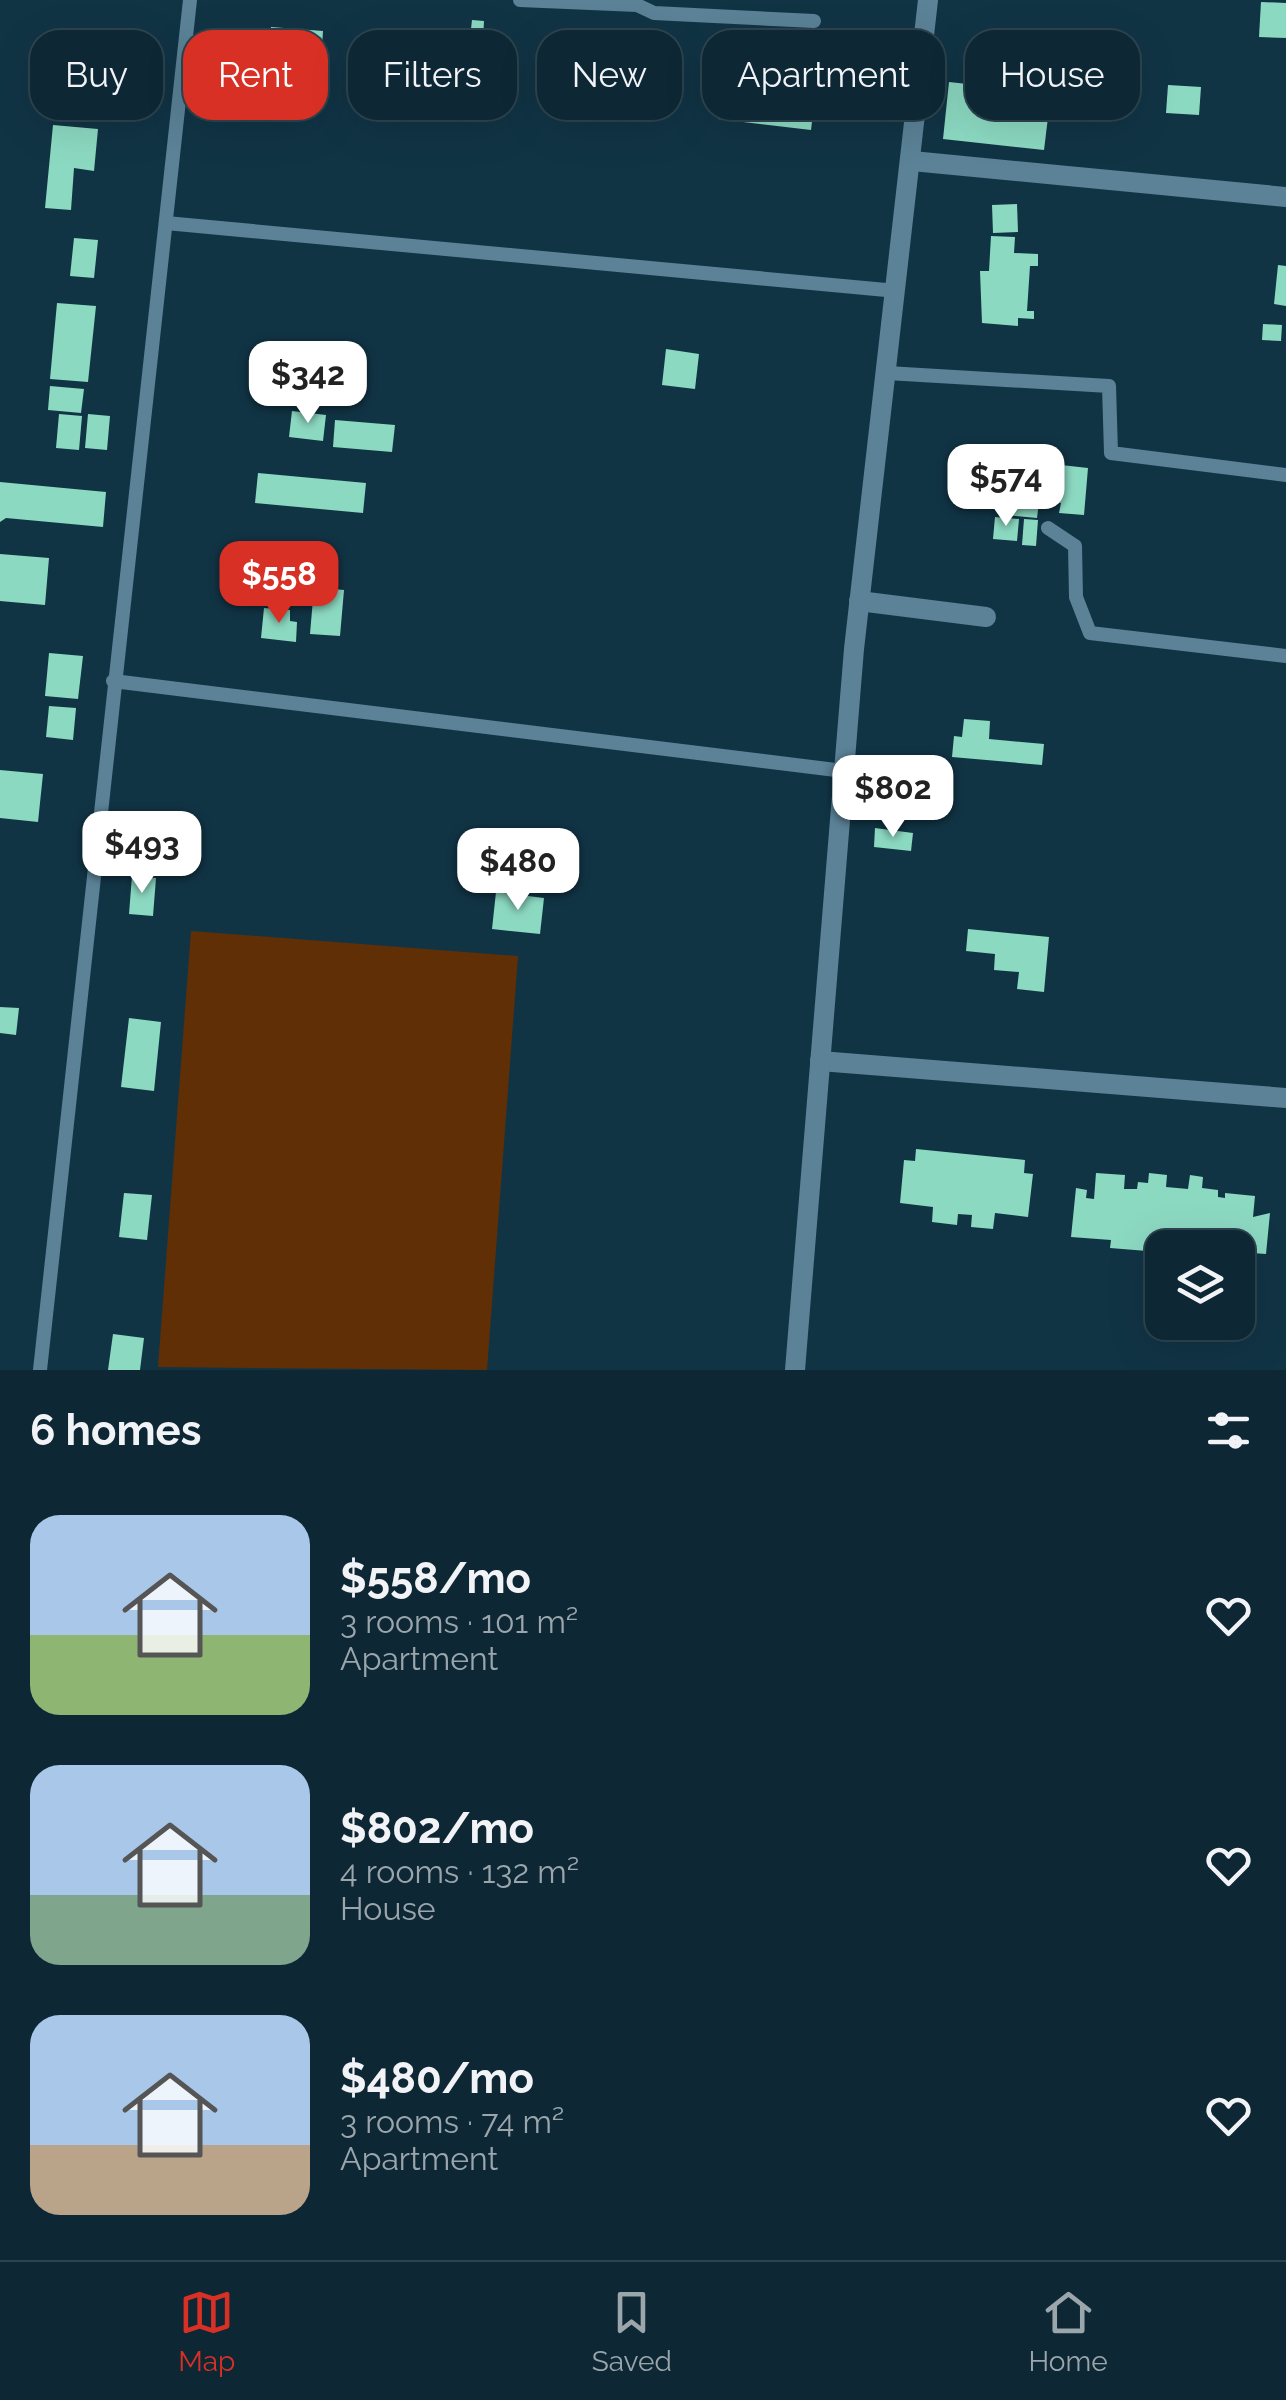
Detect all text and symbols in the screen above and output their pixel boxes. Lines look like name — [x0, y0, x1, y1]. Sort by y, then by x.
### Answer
chip: Buy — [30, 30, 163, 120]
chip: Rent — [183, 30, 328, 120]
chip: Filters — [348, 30, 517, 120]
chip: New — [537, 30, 682, 120]
chip: Apartment — [702, 30, 945, 120]
chip: House — [965, 30, 1140, 120]
pin: $342 — [249, 341, 367, 426]
text: $342 — [271, 355, 345, 392]
pin: $574 — [947, 444, 1065, 529]
text: $574 — [970, 458, 1043, 495]
pin: $558 — [220, 541, 338, 626]
text: $558 — [241, 555, 317, 592]
pin: $802 — [834, 755, 952, 840]
text: $802 — [854, 769, 932, 806]
pin: $493 — [83, 811, 201, 896]
text: $493 — [104, 825, 180, 862]
pin: $480 — [459, 828, 577, 913]
text: $480 — [479, 842, 557, 879]
map controls — [1145, 1230, 1255, 1340]
button: layers — [1145, 1230, 1255, 1340]
icon: filters — [1201, 1403, 1256, 1458]
text: 6 homes — [30, 1406, 201, 1455]
text: $558/mo — [340, 1554, 531, 1603]
icon: home — [110, 1555, 230, 1675]
icon: heart — [1201, 1588, 1256, 1643]
text: 3 rooms · 101 m² — [340, 1603, 578, 1640]
text: Apartment — [340, 1640, 498, 1677]
text: $802/mo — [340, 1804, 534, 1853]
icon: home — [110, 1805, 230, 1925]
icon: heart — [1201, 1838, 1256, 1893]
text: 4 rooms · 132 m² — [340, 1853, 579, 1890]
text: House — [340, 1890, 436, 1927]
text: $480/mo — [340, 2054, 534, 2103]
icon: home — [110, 2055, 230, 2175]
icon: heart — [1201, 2088, 1256, 2143]
text: 3 rooms · 74 m² — [340, 2103, 564, 2140]
text: Apartment — [340, 2140, 498, 2177]
tab: Map — [178, 2285, 235, 2378]
tab: Saved — [592, 2285, 672, 2378]
tab: Home — [1028, 2285, 1108, 2378]

